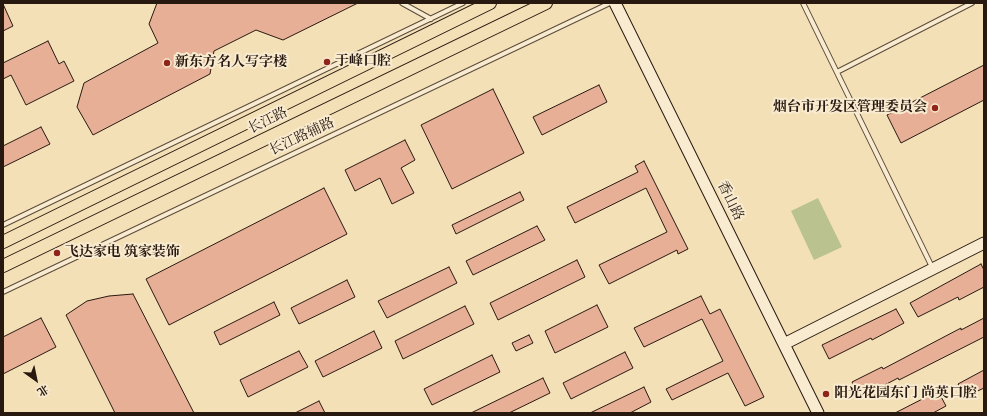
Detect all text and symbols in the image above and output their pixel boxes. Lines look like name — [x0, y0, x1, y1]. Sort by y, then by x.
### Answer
place label: 于峰口腔 — [335, 54, 391, 70]
place label: 新东方名人写字楼 — [175, 55, 287, 71]
marker: 于峰口腔 — [322, 57, 332, 67]
marker: 新东方名人写字楼 — [162, 58, 172, 68]
place label: 烟台市开发区管理委员会 — [773, 100, 927, 116]
marker: 烟台市开发区管理委员会 — [930, 103, 940, 113]
street label: 长江路 — [245, 104, 291, 138]
street label: 长江路辅路 — [267, 115, 337, 159]
street label: 香山路 — [713, 178, 747, 224]
place label: 飞达家电 筑家装饰 — [65, 245, 180, 261]
marker: 飞达家电 筑家装饰 — [52, 248, 62, 258]
north arrow — [16, 360, 56, 400]
text: 北 — [35, 382, 51, 399]
place label: 阳光花园东门 尚英口腔 — [834, 386, 977, 402]
marker: 阳光花园东门 尚英口腔 — [821, 389, 831, 399]

